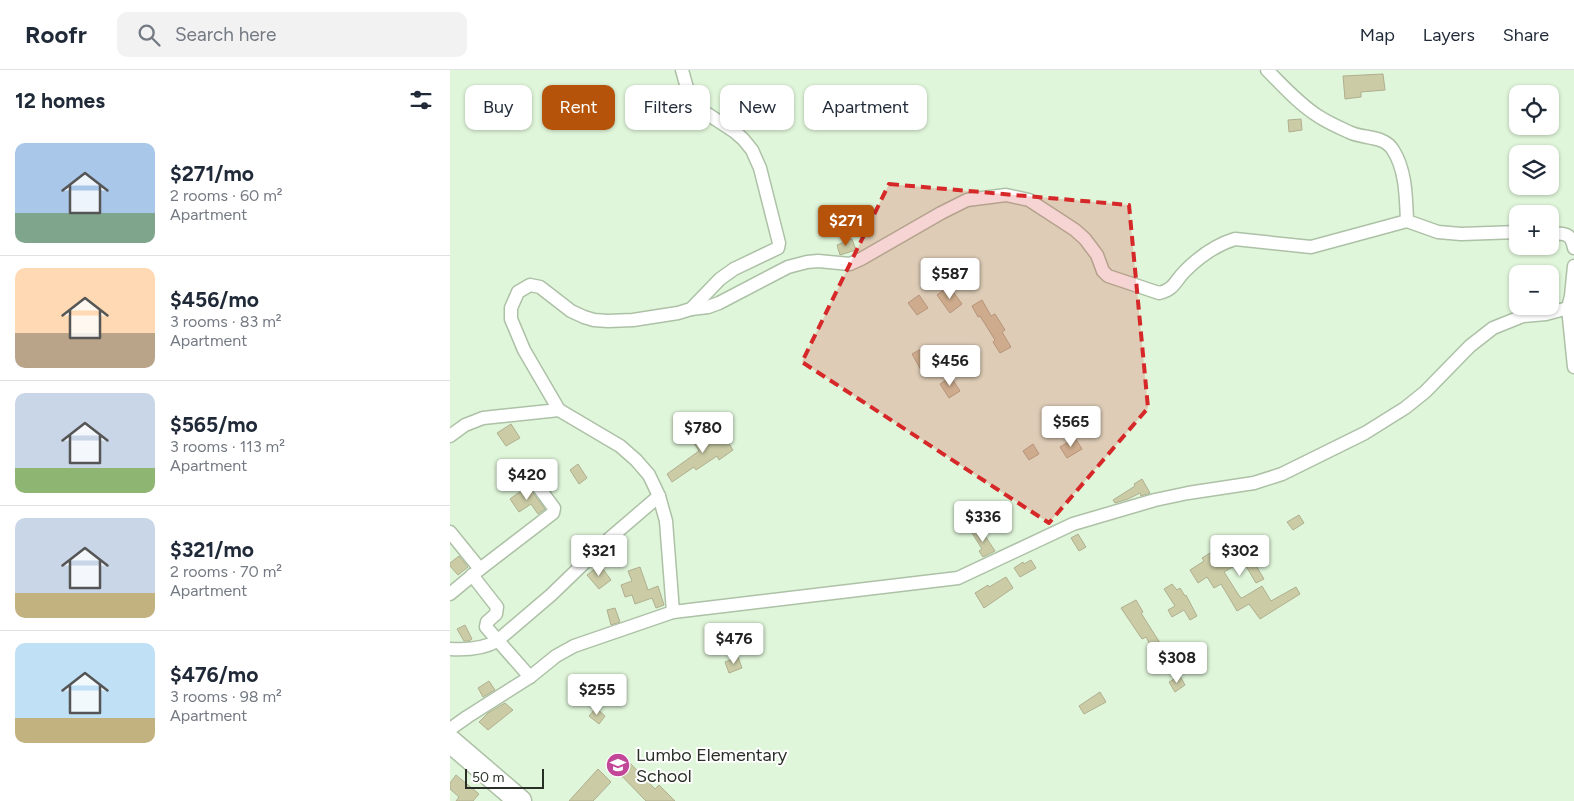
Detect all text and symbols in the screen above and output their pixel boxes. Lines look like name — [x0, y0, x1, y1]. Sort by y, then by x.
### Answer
search box — [117, 12, 467, 57]
text: Roofr — [25, 20, 87, 49]
icon: search — [135, 21, 163, 49]
text: Search here — [175, 23, 276, 46]
text: Map — [1360, 24, 1395, 46]
text: Layers — [1423, 24, 1475, 46]
text: Share — [1503, 24, 1549, 46]
chip: Buy — [465, 85, 532, 130]
chip: Rent — [542, 85, 615, 130]
chip: Filters — [625, 85, 710, 130]
chip: New — [720, 85, 794, 130]
chip: Apartment — [804, 85, 927, 130]
map controls — [1509, 85, 1559, 315]
button: locate — [1509, 85, 1559, 135]
icon: filters — [407, 86, 435, 114]
text: 12 homes — [15, 88, 105, 113]
button: layers — [1509, 145, 1559, 195]
text: $271/mo — [170, 161, 254, 186]
icon: home — [55, 163, 115, 223]
text: 2 rooms · 60 m² — [170, 186, 283, 205]
pin: $271 — [816, 204, 876, 247]
text: Apartment — [170, 205, 247, 224]
button: + — [1509, 205, 1559, 255]
text: $271 — [829, 211, 863, 230]
pin: $587 — [920, 258, 980, 300]
text: $587 — [932, 264, 968, 283]
button: − — [1509, 265, 1559, 315]
text: $456/mo — [170, 287, 259, 312]
icon: home — [55, 288, 115, 348]
text: 3 rooms · 83 m² — [170, 312, 282, 331]
text: Apartment — [170, 331, 247, 350]
pin: $456 — [920, 344, 980, 387]
text: $456 — [931, 351, 969, 370]
pin: $565 — [1041, 406, 1101, 448]
text: $565/mo — [170, 412, 258, 437]
pin: $780 — [673, 412, 733, 454]
text: $565 — [1053, 412, 1089, 431]
icon: home — [55, 413, 115, 473]
text: $780 — [684, 418, 722, 437]
text: 3 rooms · 113 m² — [170, 437, 285, 456]
text: Apartment — [170, 456, 247, 475]
pin: $420 — [497, 458, 557, 501]
text: $420 — [508, 465, 546, 484]
pin: $336 — [953, 500, 1013, 543]
text: $336 — [965, 507, 1001, 526]
pin: $321 — [569, 534, 629, 577]
pin: $302 — [1210, 534, 1270, 577]
text: $321/mo — [170, 537, 254, 562]
icon: home — [55, 538, 115, 598]
text: $321 — [582, 541, 616, 560]
text: $302 — [1221, 541, 1259, 560]
text: 2 rooms · 70 m² — [170, 562, 282, 581]
text: Apartment — [170, 581, 247, 600]
pin: $476 — [704, 622, 764, 665]
text: $476 — [715, 629, 753, 648]
pin: $308 — [1147, 642, 1207, 684]
text: $308 — [1158, 648, 1196, 667]
text: $476/mo — [170, 662, 258, 687]
icon: home — [55, 663, 115, 723]
pin: $255 — [567, 674, 627, 716]
text: $255 — [579, 680, 615, 699]
text: 3 rooms · 98 m² — [170, 687, 282, 706]
text: Apartment — [170, 706, 247, 725]
place label: Lumbo Elementary School — [636, 744, 788, 787]
school or university icon: Lumbo Elementary School — [605, 752, 631, 778]
scale bar — [465, 766, 544, 789]
text: 50 m — [472, 769, 504, 786]

